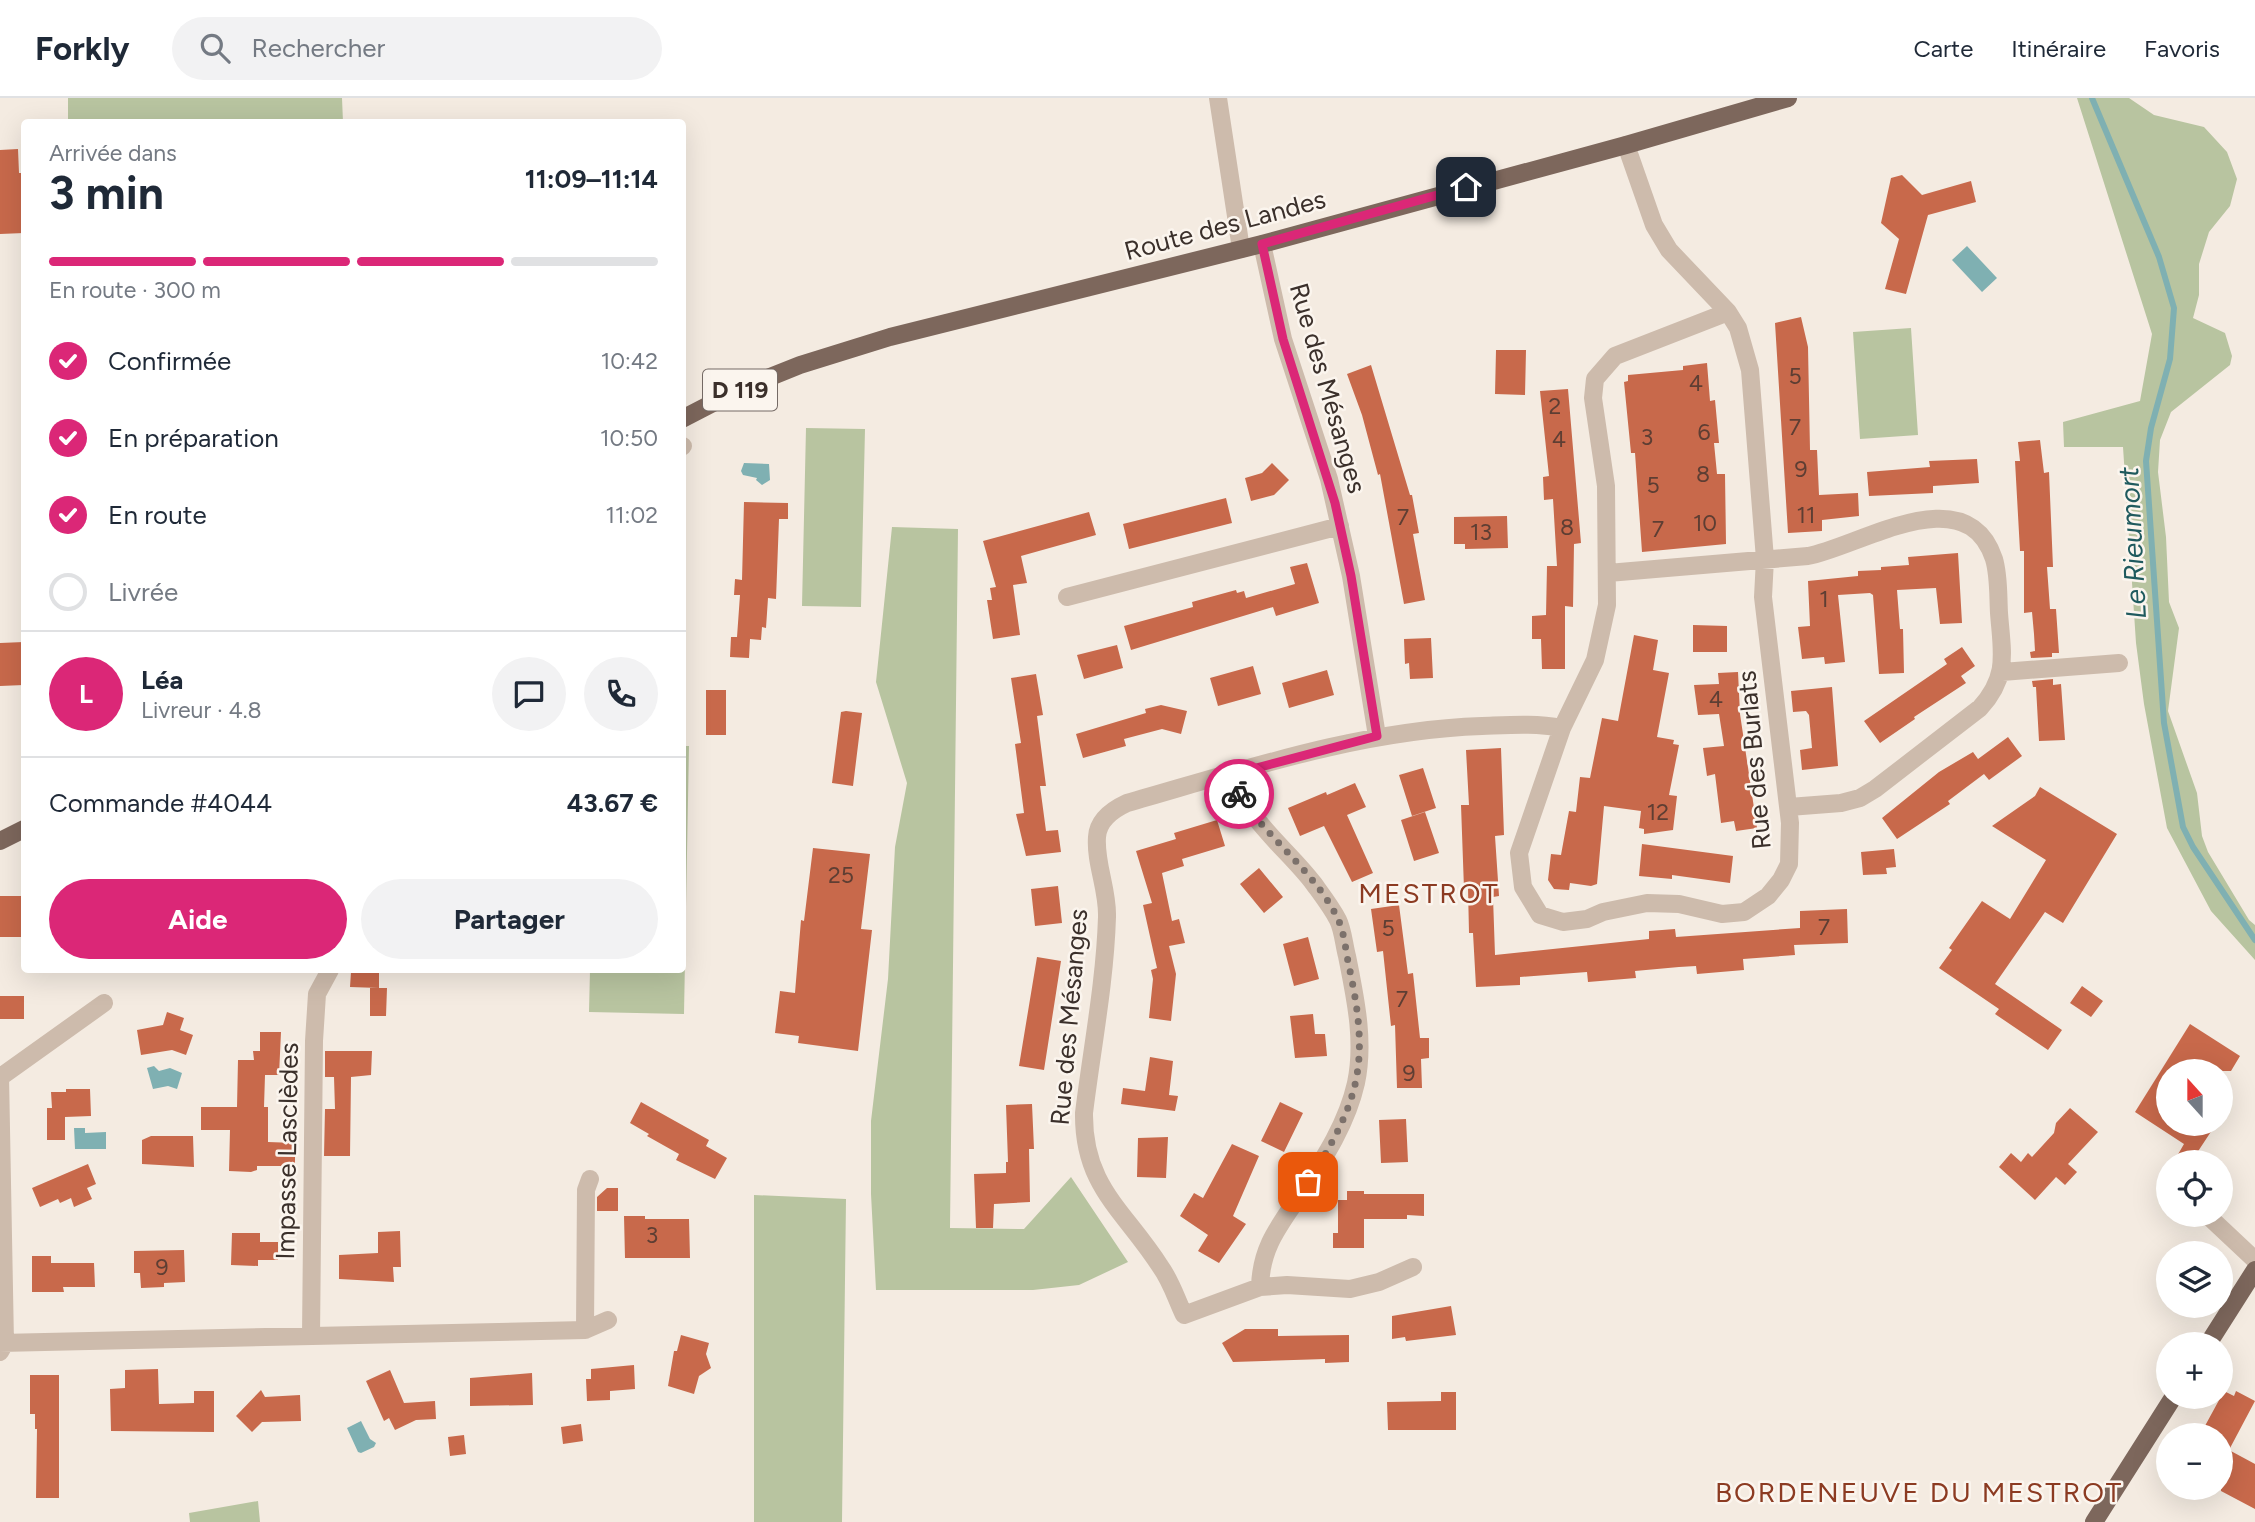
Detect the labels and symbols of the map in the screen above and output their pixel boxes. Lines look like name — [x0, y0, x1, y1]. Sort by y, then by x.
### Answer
pin — [1436, 157, 1496, 217]
street label: Route des Landes — [1121, 183, 1329, 267]
street label: Rue des Mésanges — [1283, 279, 1373, 497]
house number: 5 — [1788, 362, 1802, 390]
house number: 4 — [1689, 369, 1703, 397]
road number: D 119 — [703, 370, 777, 410]
house number: 2 — [1549, 392, 1561, 420]
house number: 7 — [1789, 413, 1801, 441]
house number: 6 — [1697, 418, 1711, 446]
house number: 3 — [1641, 423, 1653, 451]
house number: 4 — [1552, 425, 1566, 453]
house number: 9 — [1794, 455, 1808, 483]
house number: 8 — [1696, 460, 1710, 488]
water label: Le Rieumort — [2111, 466, 2153, 620]
house number: 5 — [1646, 471, 1660, 499]
house number: 11 — [1797, 501, 1816, 529]
house number: 7 — [1397, 503, 1409, 531]
house number: 10 — [1693, 509, 1717, 537]
house number: 8 — [1560, 513, 1574, 541]
house number: 7 — [1652, 515, 1664, 543]
house number: 13 — [1470, 518, 1492, 546]
house number: 1 — [1819, 585, 1829, 613]
street label: Rue des Burlats — [1730, 669, 1778, 851]
house number: 4 — [1709, 685, 1723, 713]
courier — [1204, 759, 1274, 829]
house number: 12 — [1647, 798, 1669, 826]
house number: 25 — [828, 861, 854, 889]
district label: MESTROT — [1358, 876, 1500, 910]
street label: Rue des Mésanges — [1044, 907, 1094, 1127]
house number: 7 — [1818, 913, 1830, 941]
house number: 5 — [1381, 914, 1395, 942]
house number: 7 — [1396, 985, 1408, 1013]
street label: Impasse Lasclèdes — [269, 1042, 305, 1260]
house number: 9 — [1402, 1059, 1416, 1087]
north arrow — [2156, 1059, 2233, 1136]
pin — [1278, 1152, 1338, 1212]
house number: 3 — [646, 1221, 658, 1249]
house number: 9 — [155, 1253, 169, 1281]
district label: BORDENEUVE DU MESTROT — [1715, 1475, 2123, 1509]

